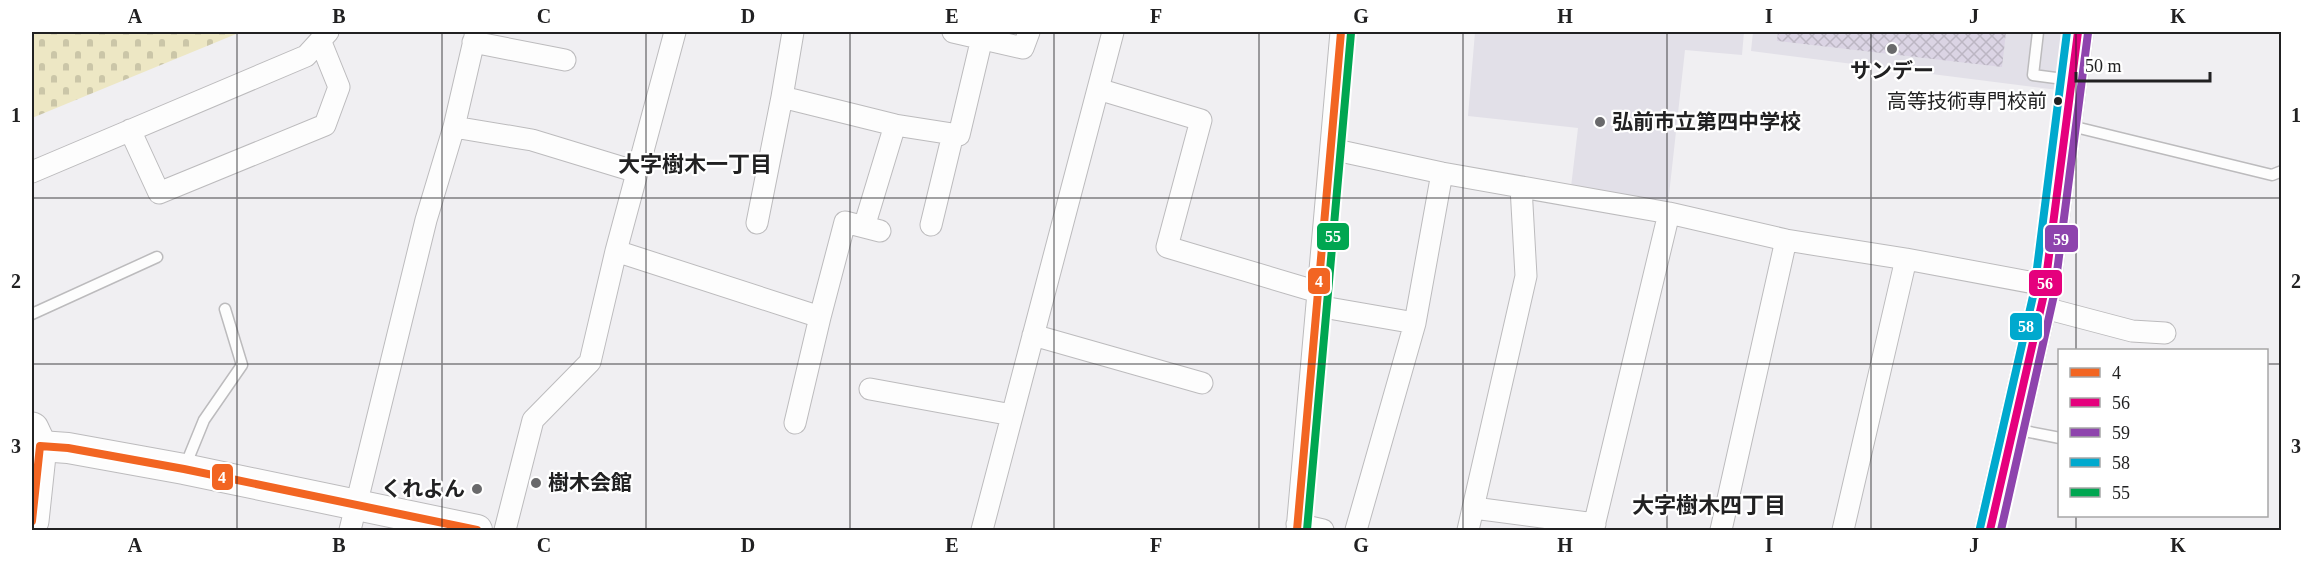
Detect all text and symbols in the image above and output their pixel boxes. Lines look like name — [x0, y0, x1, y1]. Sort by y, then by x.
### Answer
text: A — [128, 5, 143, 27]
text: B — [332, 5, 346, 27]
text: C — [537, 5, 551, 27]
text: D — [741, 5, 755, 27]
text: E — [945, 5, 959, 27]
text: F — [1150, 5, 1162, 27]
text: G — [1353, 5, 1369, 27]
text: H — [1557, 5, 1573, 27]
text: I — [1765, 5, 1773, 27]
text: J — [1969, 5, 1979, 27]
text: K — [2170, 5, 2186, 27]
marker: サンデー — [1885, 42, 1899, 56]
scale bar — [2076, 45, 2210, 83]
text: 50 m — [2085, 56, 2122, 76]
place label: サンデー — [1850, 59, 1934, 83]
place label: 高等技術専門校前 — [1887, 90, 2047, 112]
marker: 高等技術専門校前 — [2052, 95, 2064, 107]
text: 1 — [11, 104, 21, 126]
text: 1 — [2291, 104, 2301, 126]
place label: 弘前市立第四中学校 — [1612, 110, 1801, 134]
marker: 弘前市立第四中学校 — [1593, 115, 1607, 129]
district label: 大字樹木一丁目 — [618, 152, 772, 177]
line badge: 55 — [1316, 222, 1350, 251]
line badge: 59 — [2044, 224, 2079, 253]
text: 55 — [1325, 228, 1341, 245]
text: 59 — [2053, 231, 2069, 248]
line badge: 4 — [1307, 267, 1331, 295]
line badge: 56 — [2028, 269, 2063, 297]
text: 2 — [11, 270, 21, 292]
text: 2 — [2291, 270, 2301, 292]
text: 4 — [1315, 273, 1323, 290]
text: 56 — [2037, 275, 2053, 292]
line badge: 58 — [2009, 312, 2043, 341]
text: 58 — [2018, 318, 2034, 335]
legend — [2058, 349, 2268, 517]
text: 4 — [2112, 363, 2121, 383]
text: 56 — [2112, 393, 2130, 413]
text: 59 — [2112, 423, 2130, 443]
text: 3 — [11, 435, 21, 457]
text: 3 — [2291, 435, 2301, 457]
text: 58 — [2112, 453, 2130, 473]
line badge: 4 — [211, 463, 234, 491]
text: 4 — [218, 469, 226, 486]
place label: 樹木会館 — [548, 471, 632, 495]
marker: 樹木会館 — [529, 476, 543, 490]
place label: くれよん — [381, 477, 465, 501]
marker: くれよん — [470, 482, 484, 496]
text: 55 — [2112, 483, 2130, 503]
district label: 大字樹木四丁目 — [1632, 493, 1786, 518]
text: A — [128, 534, 143, 556]
text: B — [332, 534, 346, 556]
text: C — [537, 534, 551, 556]
text: D — [741, 534, 755, 556]
text: E — [945, 534, 959, 556]
text: F — [1150, 534, 1162, 556]
text: G — [1353, 534, 1369, 556]
text: H — [1557, 534, 1573, 556]
text: I — [1765, 534, 1773, 556]
text: J — [1969, 534, 1979, 556]
text: K — [2170, 534, 2186, 556]

